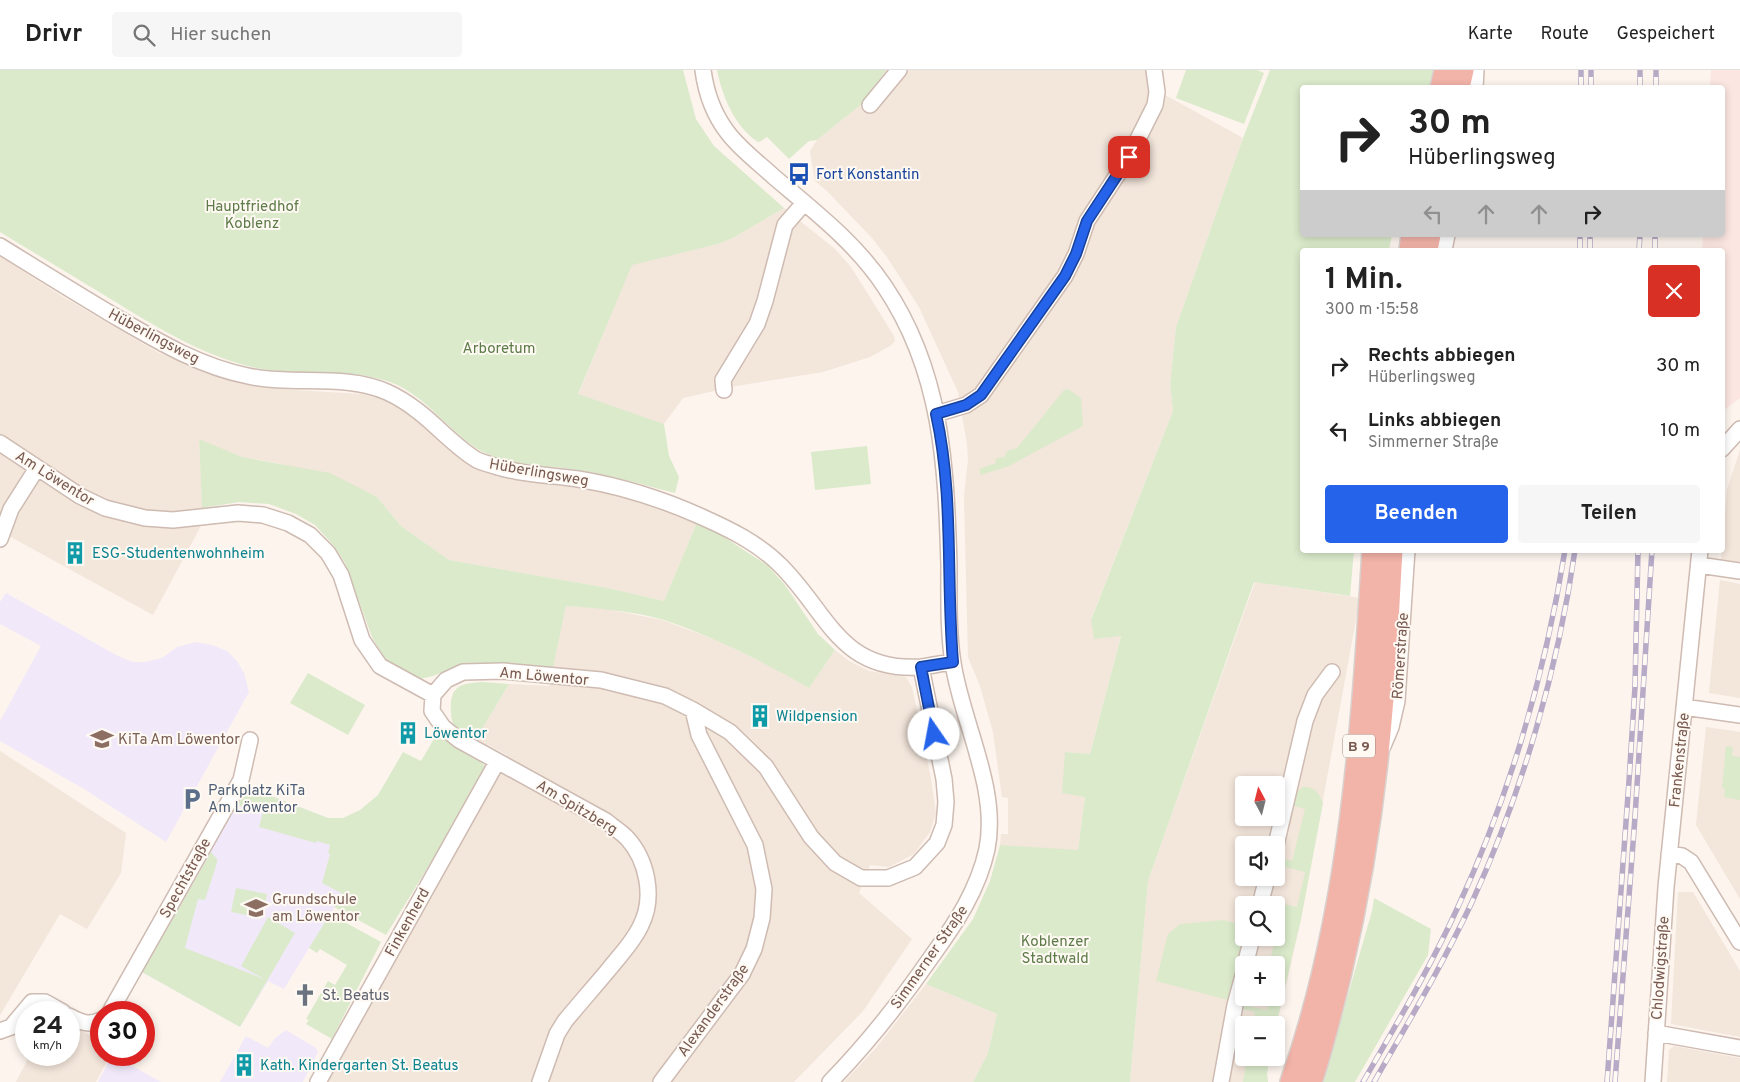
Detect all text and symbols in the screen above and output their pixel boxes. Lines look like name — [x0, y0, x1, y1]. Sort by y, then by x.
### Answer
search box — [112, 12, 462, 57]
text: Drivr — [25, 20, 82, 50]
icon: search — [130, 21, 158, 49]
text: Hier suchen — [170, 23, 272, 47]
text: Karte — [1468, 23, 1513, 46]
text: Route — [1541, 23, 1589, 46]
text: Gespeichert — [1617, 23, 1715, 46]
text: 30 m — [1408, 102, 1491, 146]
icon: right — [1325, 105, 1390, 170]
pin — [1108, 136, 1150, 178]
icon: arrive — [1115, 143, 1143, 171]
text: Hüberlingsweg — [1408, 145, 1556, 172]
bus stop icon: Fort Konstantin — [786, 161, 812, 187]
place label: Fort Konstantin — [816, 166, 919, 185]
park label: Hauptfriedhof Koblenz — [205, 198, 299, 234]
icon: left — [1419, 200, 1447, 228]
icon: ahead — [1472, 200, 1500, 228]
icon: ahead — [1525, 200, 1553, 228]
icon: right — [1578, 200, 1606, 228]
text: 1 Min. — [1325, 262, 1403, 299]
button: close — [1648, 265, 1700, 317]
text: 300 m · 15:58 — [1325, 300, 1419, 320]
street label: Hüberlingsweg — [104, 305, 202, 369]
park label: Arboretum — [463, 340, 535, 359]
text: Rechts abbiegen — [1368, 344, 1516, 368]
icon: right — [1325, 352, 1353, 380]
text: 30 m — [1656, 354, 1700, 378]
text: Hüberlingsweg — [1368, 368, 1475, 388]
text: Links abbiegen — [1368, 409, 1501, 433]
icon: left — [1325, 417, 1353, 445]
text: 10 m — [1660, 419, 1700, 443]
text: Simmerner Straße — [1368, 433, 1499, 453]
street label: Am Löwentor — [11, 447, 97, 511]
street label: Hüberlingsweg — [488, 455, 590, 492]
button: Beenden — [1325, 485, 1508, 543]
button: Teilen — [1518, 485, 1700, 543]
building icon: ESG-Studentenwohnheim — [62, 540, 88, 566]
place label: ESG-Studentenwohnheim — [92, 545, 265, 564]
street label: Römerstraße — [1389, 612, 1414, 700]
street label: Am Löwentor — [498, 664, 590, 691]
building icon: Wildpension — [747, 703, 773, 729]
position arrow — [907, 707, 959, 759]
place label: Wildpension — [776, 708, 858, 727]
street label: Frankenstraße — [1666, 712, 1695, 809]
building icon: Löwentor — [395, 720, 421, 746]
place label: Löwentor — [424, 725, 487, 744]
school or university icon: KiTa Am Löwentor — [89, 726, 115, 752]
place label: KiTa Am Löwentor — [118, 731, 240, 750]
road number: B 9 — [1343, 734, 1375, 758]
north arrow — [1235, 776, 1285, 826]
map controls — [1235, 776, 1285, 1066]
street label: Am Spitzberg — [532, 777, 620, 840]
place label: Parkplatz KiTa Am Löwentor — [208, 782, 305, 818]
parking icon: Parkplatz KiTa Am Löwentor — [179, 786, 205, 812]
street label: Spechtstraße — [156, 835, 216, 922]
button: sound — [1235, 836, 1285, 886]
street label: Finkenherd — [382, 885, 435, 960]
place label: Grundschule am Löwentor — [272, 891, 360, 927]
school or university icon: Grundschule am Löwentor — [243, 895, 269, 921]
button: search — [1235, 896, 1285, 946]
street label: Simmerner Straße — [887, 902, 973, 1014]
street label: Chlodwigstraße — [1648, 916, 1675, 1021]
park label: Koblenzer Stadtwald — [1021, 933, 1089, 969]
button: + — [1235, 956, 1285, 1006]
street label: Alexanderstraße — [674, 961, 754, 1061]
church icon: St. Beatus — [292, 982, 318, 1008]
place label: St. Beatus — [322, 987, 390, 1006]
speed limit sign: 30 — [90, 1001, 155, 1066]
text: 24 — [32, 1011, 63, 1043]
button: − — [1235, 1016, 1285, 1066]
text: km/h — [33, 1038, 62, 1054]
building icon: Kath. Kindergarten St. Beatus — [231, 1052, 257, 1078]
place label: Kath. Kindergarten St. Beatus — [260, 1057, 459, 1076]

